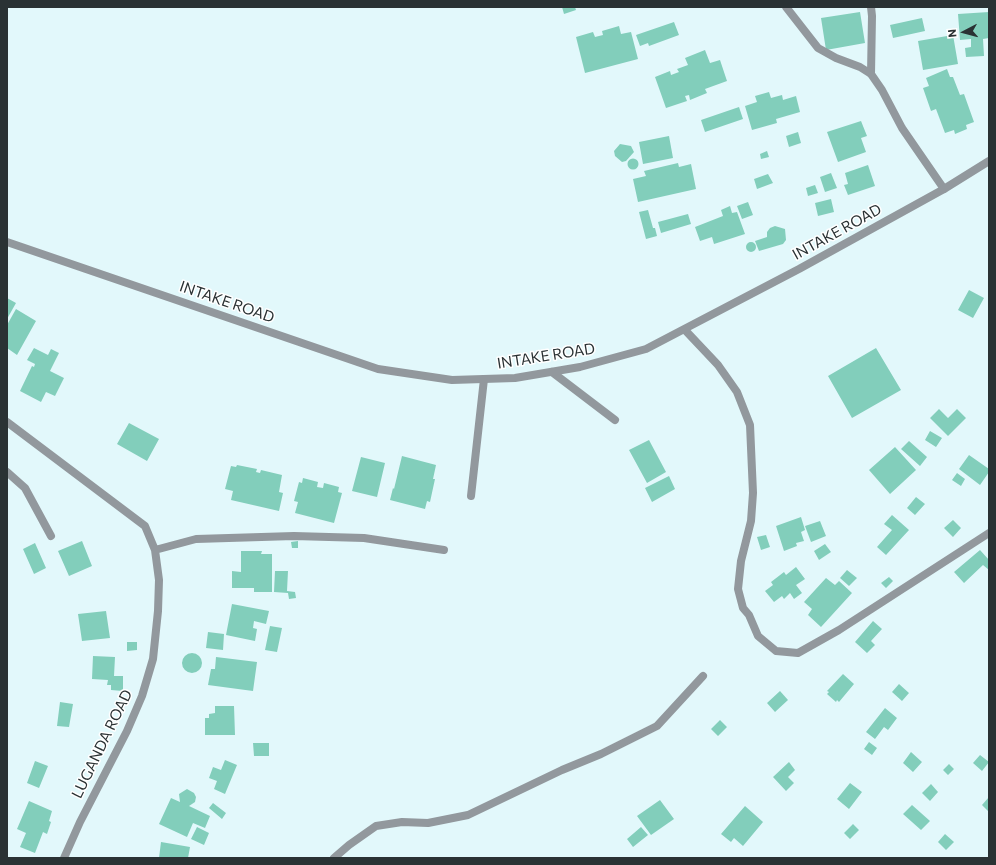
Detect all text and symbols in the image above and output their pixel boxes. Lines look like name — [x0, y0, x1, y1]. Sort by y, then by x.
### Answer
north arrow — [944, 12, 984, 52]
text: N — [945, 29, 958, 38]
street label: INTAKE ROAD — [789, 200, 885, 264]
street label: INTAKE ROAD — [177, 277, 277, 327]
street label: INTAKE ROAD — [496, 339, 596, 373]
street label: LUGANDA ROAD — [68, 687, 136, 801]

